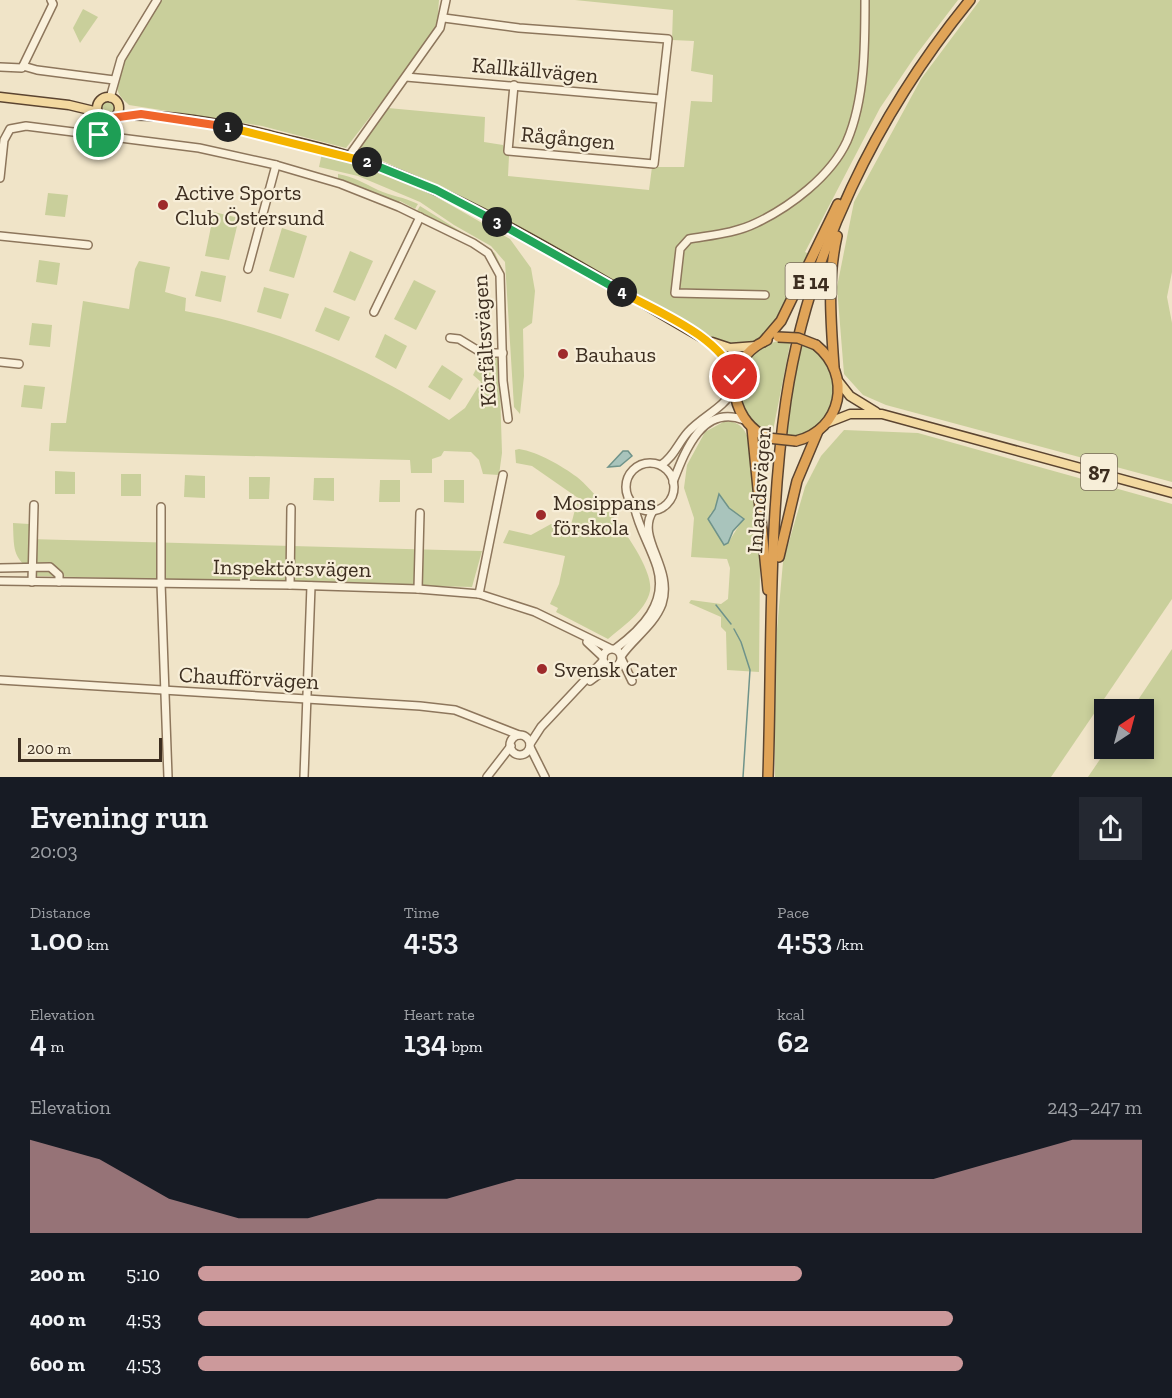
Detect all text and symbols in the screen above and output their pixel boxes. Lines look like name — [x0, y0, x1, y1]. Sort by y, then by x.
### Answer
street label: Kallkällvägen — [471, 51, 600, 89]
pin — [73, 109, 124, 160]
pin: 1 — [213, 112, 243, 142]
text: 1 — [225, 117, 231, 136]
icon: arrive — [82, 118, 115, 151]
street label: Rågången — [520, 120, 617, 156]
pin: 2 — [352, 147, 382, 177]
text: 2 — [363, 152, 371, 171]
place label: Active Sports Club Östersund — [175, 179, 324, 231]
marker: Active Sports Club Östersund — [156, 198, 170, 212]
pin: 3 — [482, 207, 512, 237]
text: 3 — [493, 212, 501, 231]
road number: E 14 — [786, 263, 836, 299]
street label: Körfältsvägen — [466, 274, 502, 408]
pin: 4 — [607, 277, 637, 307]
text: 4 — [617, 282, 627, 301]
place label: Bauhaus — [575, 341, 656, 368]
marker: Bauhaus — [556, 347, 570, 361]
pin — [709, 351, 760, 402]
icon: check — [718, 360, 751, 393]
street label: Inlandsvägen — [741, 425, 777, 554]
road number: 87 — [1081, 454, 1117, 490]
place label: Mosippans förskola — [553, 489, 656, 541]
marker: Mosippans förskola — [534, 508, 548, 522]
street label: Inspektörsvägen — [213, 553, 372, 583]
place label: Svensk Cater — [554, 656, 678, 683]
street label: Chaufförvägen — [178, 661, 320, 695]
marker: Svensk Cater — [535, 662, 549, 676]
north arrow — [1094, 699, 1154, 759]
map controls — [1094, 699, 1154, 759]
scale bar — [18, 735, 162, 762]
text: 200 m — [27, 739, 71, 758]
text: Evening run — [30, 797, 208, 836]
button: share — [1079, 797, 1142, 860]
text: 20:03 — [30, 839, 78, 863]
text: Distance — [30, 903, 91, 922]
text: Time — [404, 903, 439, 922]
text: Pace — [777, 903, 809, 922]
text: 1.00 — [30, 922, 83, 958]
text: 4:53 — [404, 922, 459, 958]
text: 4:53 — [777, 922, 832, 958]
text: km — [83, 935, 109, 954]
text: /km — [832, 935, 863, 954]
text: Elevation — [30, 1005, 95, 1024]
text: Heart rate — [404, 1005, 475, 1024]
text: kcal — [777, 1005, 805, 1024]
text: 4 — [30, 1024, 47, 1060]
text: 134 — [404, 1024, 448, 1060]
text: 62 — [777, 1024, 809, 1060]
text: m — [47, 1037, 64, 1056]
text: bpm — [448, 1037, 483, 1056]
text: Elevation — [30, 1095, 111, 1119]
text: 243–247 m — [1047, 1095, 1142, 1119]
text: 200 m — [30, 1262, 85, 1286]
text: 5:10 — [126, 1262, 160, 1286]
text: 400 m — [30, 1307, 86, 1331]
text: 4:53 — [126, 1307, 161, 1331]
text: 600 m — [30, 1352, 85, 1376]
text: 4:53 — [126, 1352, 161, 1376]

